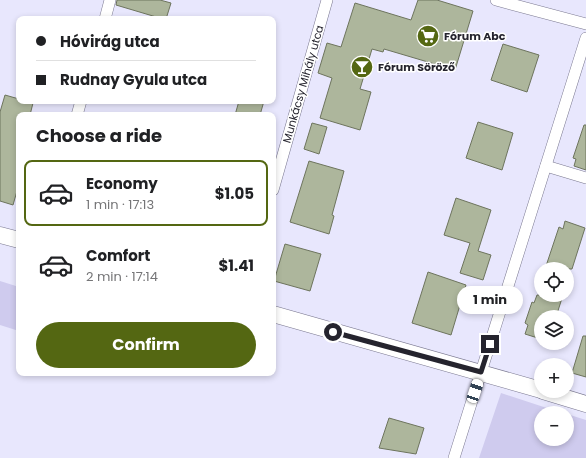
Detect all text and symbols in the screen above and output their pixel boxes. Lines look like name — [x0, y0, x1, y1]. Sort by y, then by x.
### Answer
street label: Munkácsy Mihály utca — [279, 23, 327, 145]
supermarket icon: Fórum Abc — [415, 23, 441, 49]
place label: Fórum Abc — [444, 28, 506, 44]
text: Hóvirág utca — [60, 31, 160, 52]
bar icon: Fórum Söröző — [349, 54, 375, 80]
place label: Fórum Söröző — [378, 59, 455, 75]
text: Rudnay Gyula utca — [60, 69, 207, 90]
text: Choose a ride — [36, 123, 162, 148]
text: Economy — [86, 173, 158, 194]
icon: car — [38, 175, 74, 211]
text: $1.05 — [215, 183, 254, 204]
text: 1 min · 17:13 — [86, 195, 154, 214]
text: Comfort — [86, 245, 150, 266]
icon: car — [38, 247, 74, 283]
text: $1.41 — [218, 255, 254, 276]
map controls — [534, 262, 574, 446]
button: locate — [534, 262, 574, 302]
text: 2 min · 17:14 — [86, 267, 158, 286]
callout: 1 min — [457, 286, 523, 314]
text: 1 min — [473, 290, 507, 309]
button: layers — [534, 310, 574, 350]
button: Confirm — [36, 322, 256, 368]
route start — [324, 323, 342, 341]
route end — [481, 335, 499, 353]
button: + — [534, 358, 574, 398]
car — [466, 378, 484, 404]
button: − — [534, 406, 574, 446]

